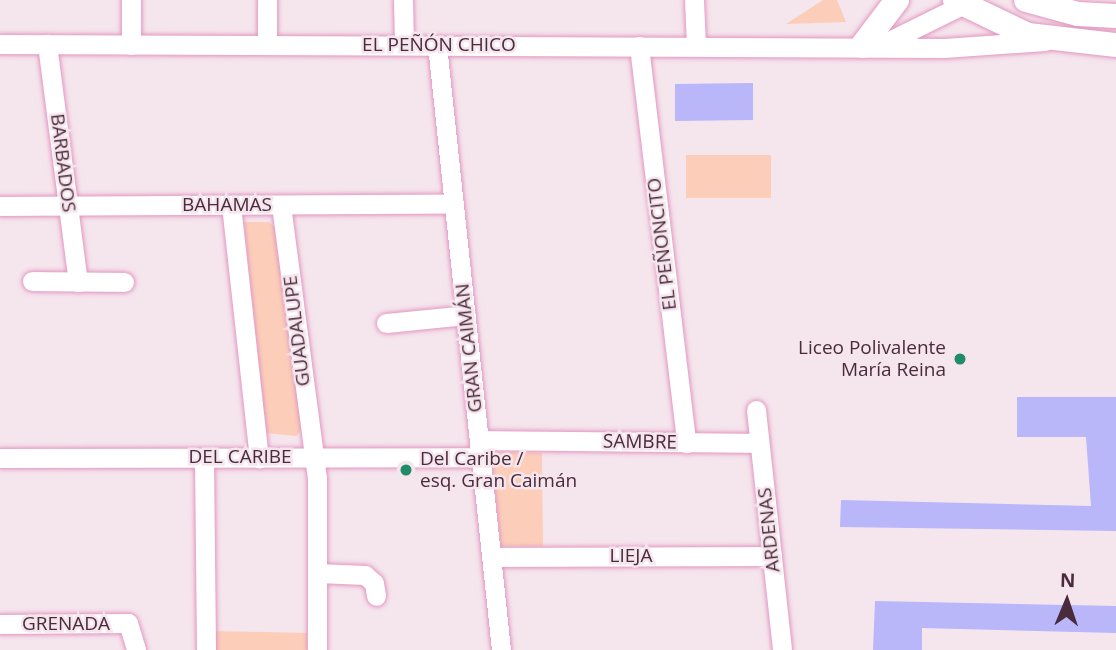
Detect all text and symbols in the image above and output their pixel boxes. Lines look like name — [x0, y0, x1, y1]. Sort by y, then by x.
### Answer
street label: EL PEÑÓN CHICO — [362, 34, 516, 56]
street label: BARBADOS — [46, 112, 80, 214]
street label: EL PEÑONCITO — [643, 176, 681, 312]
street label: BAHAMAS — [182, 194, 272, 216]
street label: GUADALUPE — [279, 274, 315, 388]
street label: GRAN CAIMÁN — [451, 282, 487, 414]
place label: Liceo Polivalente María Reina — [798, 337, 946, 381]
marker: Liceo Polivalente María Reina — [952, 351, 968, 367]
street label: SAMBRE — [603, 430, 677, 454]
street label: DEL CARIBE — [188, 446, 292, 468]
place label: Del Caribe / esq. Gran Caimán — [420, 448, 577, 492]
marker: Del Caribe / esq. Gran Caimán — [398, 462, 414, 478]
street label: ARDENAS — [753, 487, 785, 573]
street label: LIEJA — [610, 545, 652, 567]
north arrow — [1032, 566, 1102, 636]
text: N — [1060, 567, 1076, 593]
street label: GRENADA — [22, 613, 110, 635]

